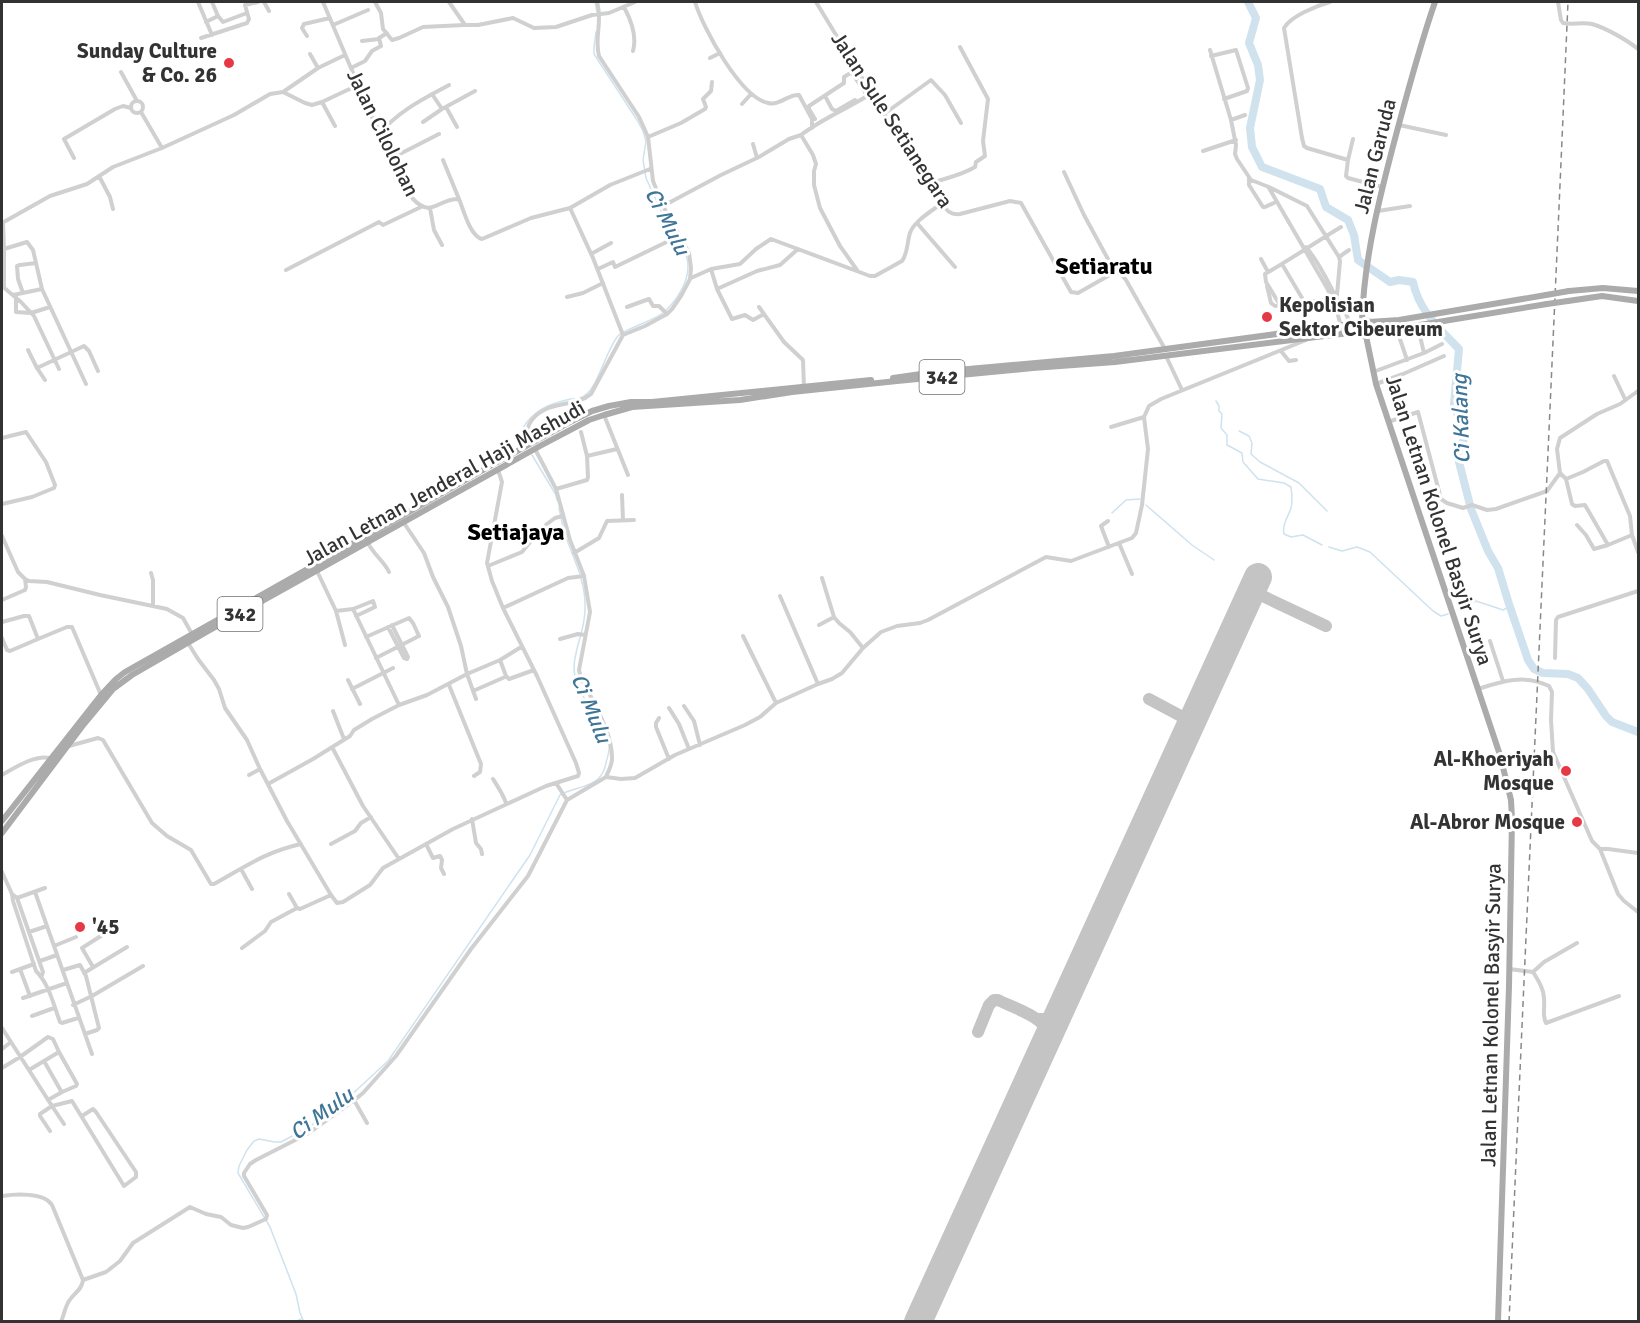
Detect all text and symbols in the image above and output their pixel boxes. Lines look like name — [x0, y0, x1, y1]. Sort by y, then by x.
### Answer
street label: Jalan Sule Setianegara — [825, 27, 959, 213]
place label: Sunday Culture & Co. 26 — [77, 38, 217, 88]
marker: Sunday Culture & Co. 26 — [222, 56, 236, 70]
street label: Jalan Cilolohan — [341, 65, 425, 201]
street label: Jalan Garuda — [1348, 96, 1402, 216]
water label: Ci Mulu — [639, 183, 697, 261]
district label: Setiaratu — [1055, 251, 1153, 281]
place label: Kepolisian Sektor Cibeureum — [1279, 292, 1443, 342]
marker: Kepolisian Sektor Cibeureum — [1260, 310, 1274, 324]
road number: 342 — [920, 360, 964, 394]
water label: Ci Kalang — [1445, 371, 1476, 464]
street label: Jalan Letnan Kolonel Basyir Surya — [1380, 372, 1498, 668]
street label: Jalan Letnan Jenderal Haji Mashudi — [298, 394, 590, 572]
district label: Setiajaya — [467, 517, 565, 547]
road number: 342 — [218, 597, 262, 631]
water label: Ci Mulu — [566, 670, 618, 749]
place label: Al-Khoeriyah Mosque — [1434, 746, 1554, 796]
marker: Al-Khoeriyah Mosque — [1559, 764, 1573, 778]
place label: Al-Abror Mosque — [1410, 809, 1565, 835]
marker: Al-Abror Mosque — [1570, 815, 1584, 829]
street label: Jalan Letnan Kolonel Basyir Surya — [1475, 863, 1507, 1167]
place label: '45 — [92, 914, 120, 940]
marker: '45 — [73, 920, 87, 934]
water label: Ci Mulu — [284, 1080, 360, 1146]

